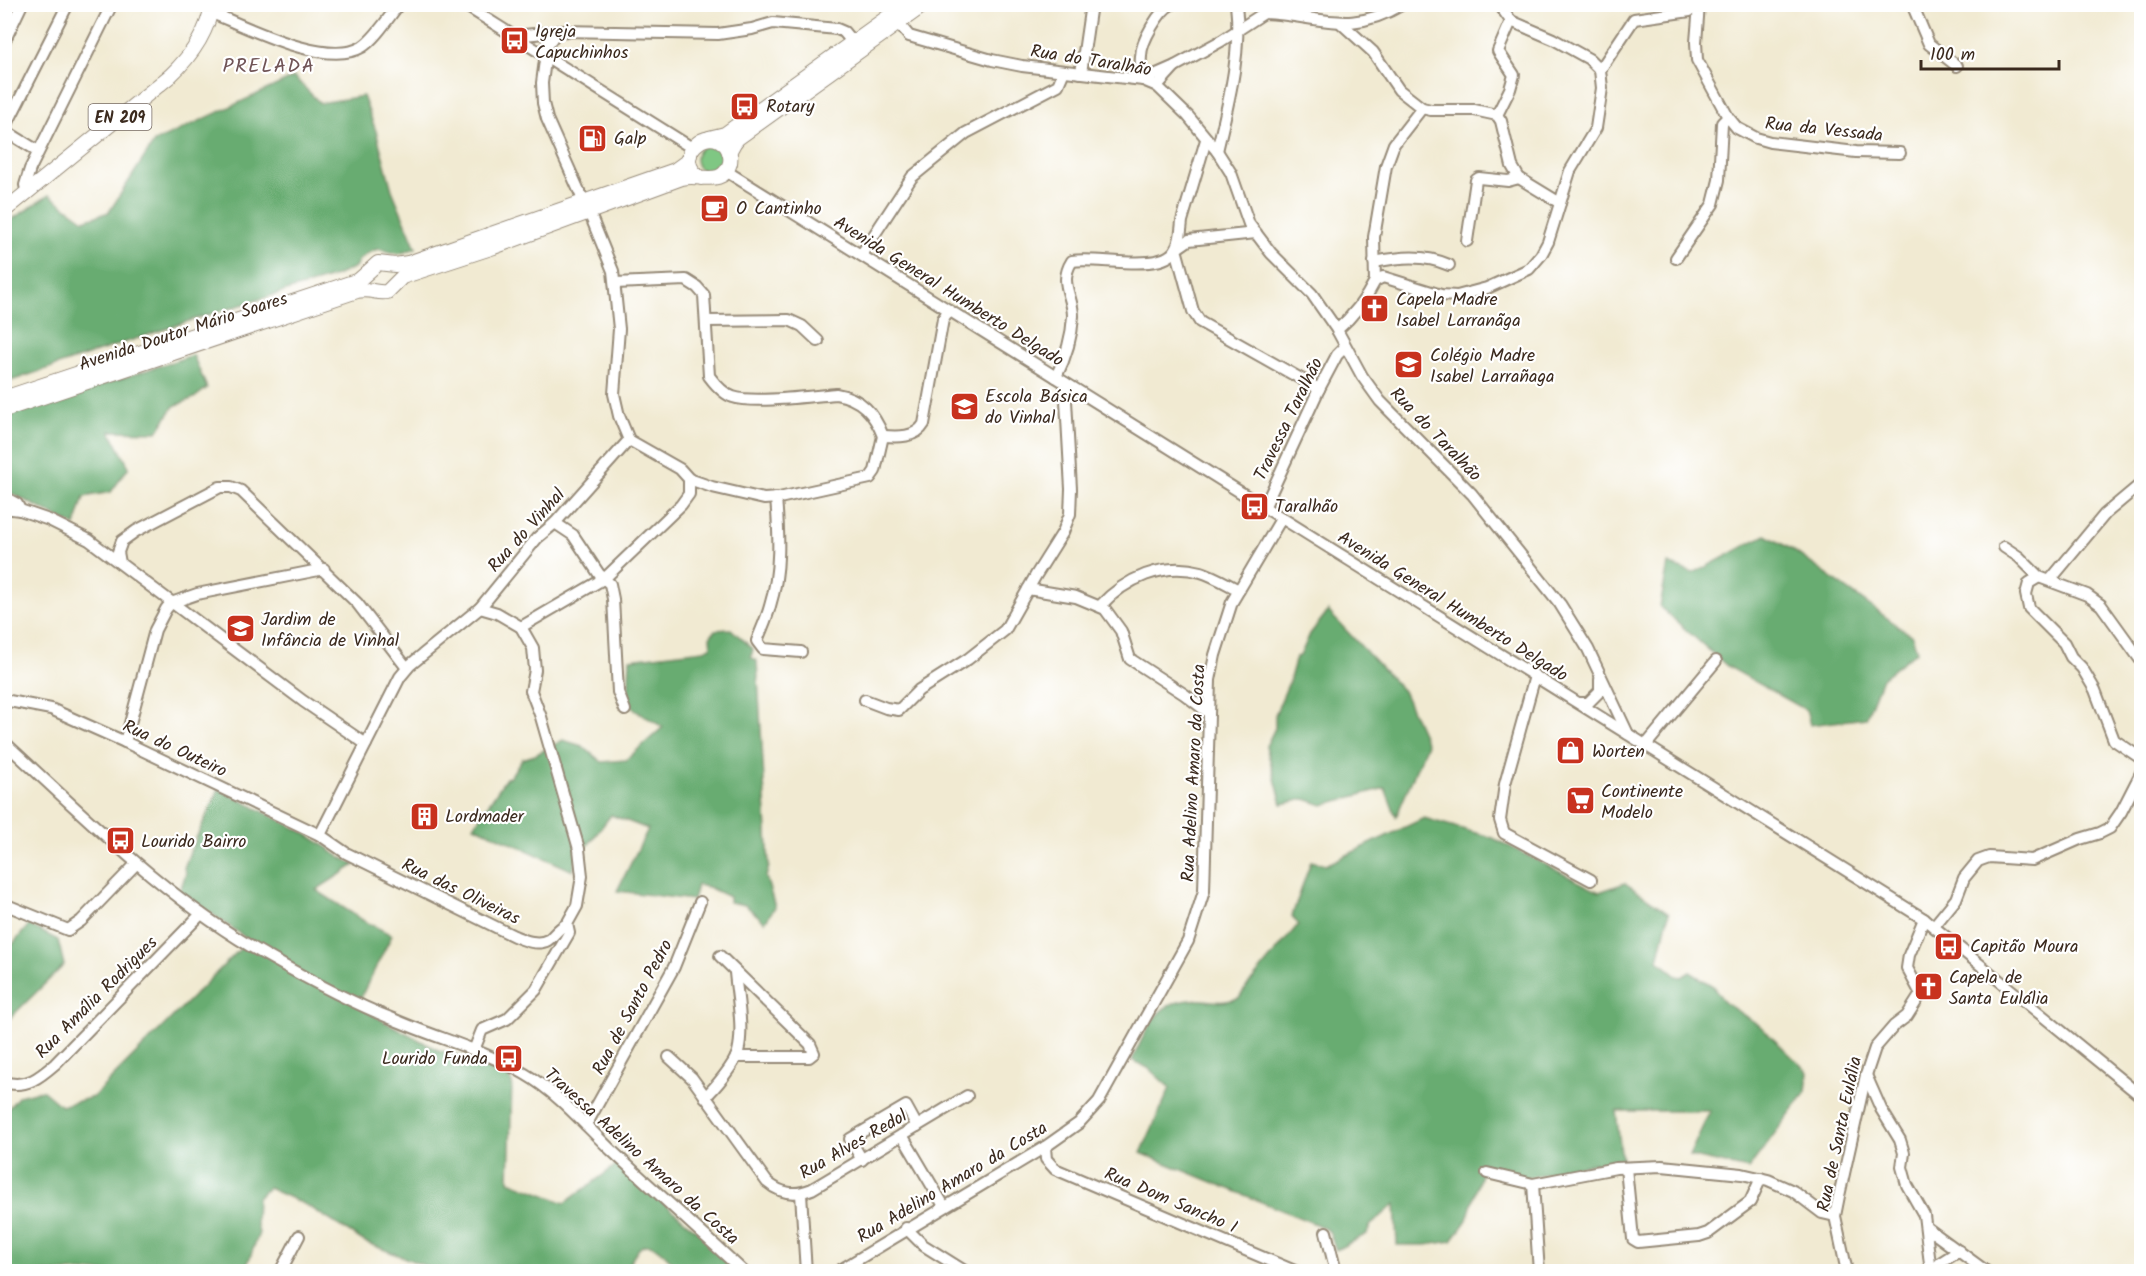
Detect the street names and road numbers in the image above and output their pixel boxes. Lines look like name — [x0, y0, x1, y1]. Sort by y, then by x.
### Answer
street label: Rua do Taralhão — [1028, 38, 1153, 85]
road number: EN 209 — [88, 104, 152, 130]
street label: Rua da Vessada — [1763, 110, 1884, 151]
street label: Avenida General Humberto Delgado — [827, 209, 1069, 375]
street label: Avenida Doutor Mário Soares — [75, 285, 292, 380]
street label: Travessa Taralhão — [1247, 353, 1332, 486]
street label: Rua do Taralhão — [1382, 381, 1488, 489]
street label: Rua do Vinhal — [481, 482, 573, 580]
street label: Avenida General Humberto Delgado — [1331, 524, 1573, 690]
street label: Rua Adelino Amaro da Costa — [1174, 663, 1215, 883]
street label: Rua do Outeiro — [117, 712, 231, 786]
street label: Rua das Oliveiras — [396, 851, 525, 934]
street label: Rua Amália Rodrigues — [29, 930, 165, 1066]
street label: Rua de Santo Pedro — [585, 935, 681, 1081]
street label: Rua de Santa Eulália — [1810, 1054, 1871, 1215]
street label: Travessa Adelino Amaro da Costa — [537, 1061, 745, 1253]
street label: Rua Alves Redol — [794, 1102, 914, 1188]
street label: Rua Adelino Amaro da Costa — [852, 1115, 1054, 1252]
street label: Rua Dom Sancho I — [1099, 1160, 1242, 1243]

